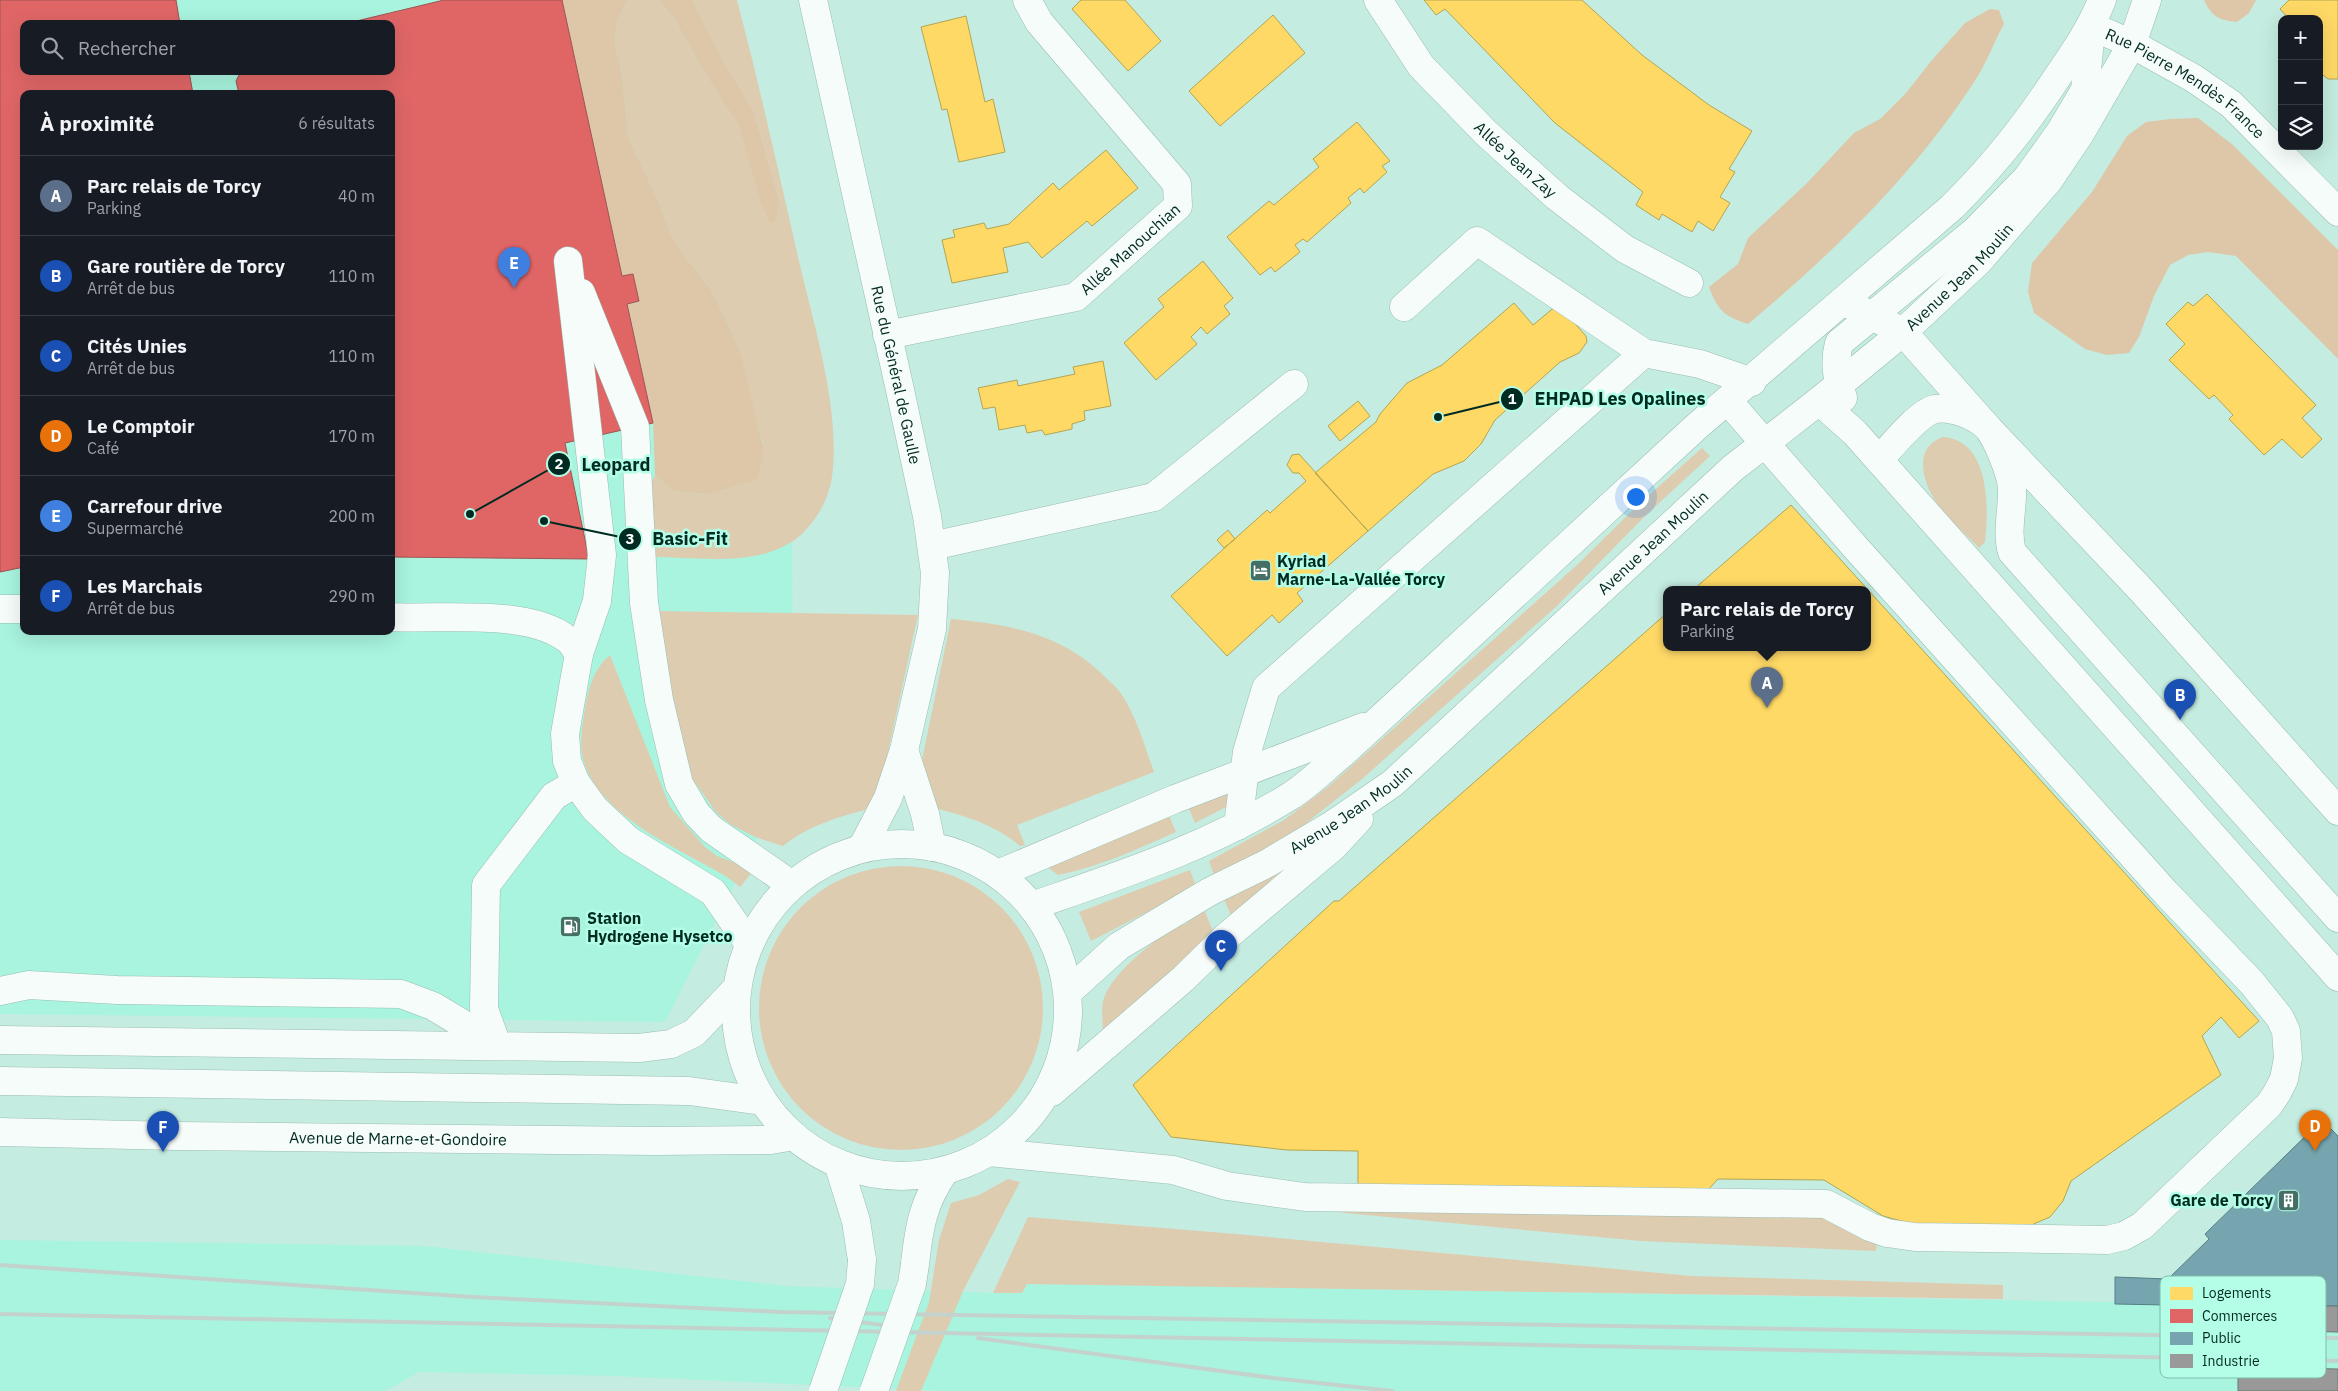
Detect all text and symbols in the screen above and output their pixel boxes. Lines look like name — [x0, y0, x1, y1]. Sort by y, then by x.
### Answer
map controls — [2278, 15, 2323, 150]
button: + — [2278, 15, 2323, 60]
search box — [20, 20, 395, 75]
street label: Rue Pierre Mendès France — [2103, 24, 2269, 143]
icon: search — [38, 34, 66, 62]
text: Rechercher — [78, 36, 176, 60]
button: − — [2278, 60, 2323, 105]
button: layers — [2278, 105, 2323, 150]
text: À proximité — [40, 109, 154, 137]
text: 6 résultats — [298, 113, 375, 133]
street label: Allée Jean Zay — [1470, 117, 1561, 202]
text: Parc relais de Torcy — [87, 174, 261, 198]
text: A — [51, 186, 61, 206]
text: 40 m — [338, 186, 375, 206]
text: Parking — [87, 198, 141, 218]
street label: Allée Manouchian — [1076, 199, 1184, 299]
street label: Avenue Jean Moulin — [1901, 219, 2017, 335]
pin: E — [498, 247, 530, 288]
text: Gare routière de Torcy — [87, 254, 285, 278]
text: B — [51, 266, 61, 286]
text: 110 m — [328, 266, 375, 286]
text: Arrêt de bus — [87, 278, 175, 298]
street label: Rue du Général de Gaulle — [867, 284, 926, 466]
text: Cités Unies — [87, 334, 187, 358]
text: C — [51, 346, 61, 366]
text: 110 m — [328, 346, 375, 366]
text: Arrêt de bus — [87, 358, 175, 378]
callout: EHPAD Les Opalines — [1499, 383, 1715, 416]
text: EHPAD Les Opalines — [1535, 387, 1705, 410]
text: 1 — [1507, 389, 1517, 408]
text: Le Comptoir — [87, 414, 195, 438]
text: D — [50, 426, 62, 446]
text: 170 m — [328, 426, 375, 446]
text: Café — [87, 438, 119, 458]
callout: Leopard — [547, 448, 661, 481]
text: Leopard — [582, 453, 650, 476]
text: 2 — [554, 454, 564, 473]
your location — [1623, 484, 1649, 510]
street label: Avenue Jean Moulin — [1593, 486, 1712, 599]
text: Carrefour drive — [87, 494, 223, 518]
text: E — [51, 506, 61, 526]
text: 200 m — [328, 506, 375, 526]
text: Supermarché — [87, 518, 184, 538]
callout: Basic-Fit — [617, 523, 738, 556]
text: Basic-Fit — [652, 527, 728, 550]
text: 3 — [625, 529, 635, 548]
place label: Kyriad Marne-La-Vallée Torcy — [1277, 551, 1446, 589]
hotel icon: Kyriad Marne-La-Vallée Torcy — [1249, 558, 1273, 582]
text: Les Marchais — [87, 574, 203, 598]
text: F — [51, 586, 61, 606]
text: 290 m — [328, 586, 375, 606]
popup — [1663, 586, 1871, 651]
text: Parc relais de Torcy — [1680, 597, 1854, 621]
text: Arrêt de bus — [87, 598, 175, 618]
text: Parking — [1680, 621, 1734, 641]
pin: A — [1751, 667, 1783, 708]
pin: B — [2164, 679, 2196, 720]
street label: Avenue Jean Moulin — [1286, 761, 1416, 858]
place label: Station Hydrogene Hysetco — [587, 908, 733, 946]
fuel station icon: Station Hydrogene Hysetco — [559, 915, 583, 939]
pin: C — [1205, 930, 1237, 971]
pin: D — [2299, 1110, 2331, 1151]
pin: F — [147, 1111, 179, 1152]
street label: Avenue de Marne-et-Gondoire — [289, 1127, 507, 1149]
building icon: Gare de Torcy — [2277, 1188, 2301, 1212]
place label: Gare de Torcy — [2170, 1190, 2273, 1210]
legend — [2160, 1276, 2326, 1378]
text: Logements — [2202, 1284, 2271, 1302]
text: Commerces — [2202, 1307, 2277, 1325]
text: Public — [2202, 1329, 2241, 1347]
text: Industrie — [2202, 1352, 2260, 1370]

